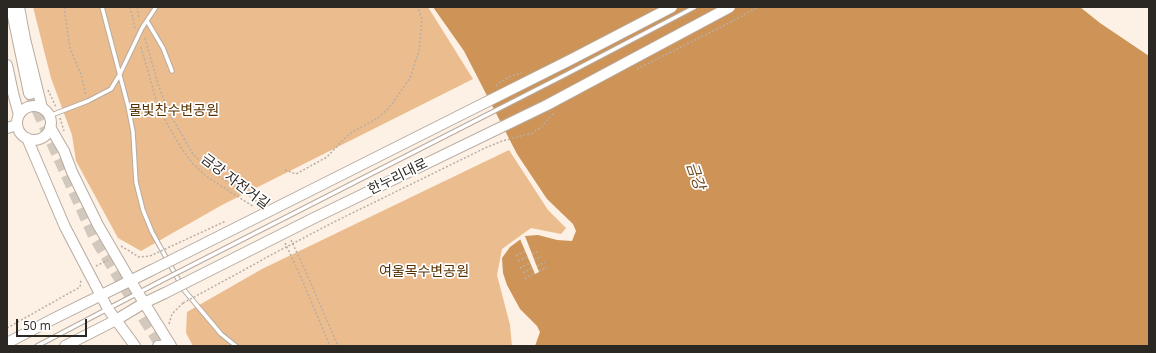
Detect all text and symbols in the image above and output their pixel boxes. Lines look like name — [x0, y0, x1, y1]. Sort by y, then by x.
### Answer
park label: 물빛찬수변공원 — [129, 103, 219, 119]
street label: 금강 자전거길 — [198, 151, 272, 213]
street label: 한누리대로 — [365, 155, 431, 199]
water label: 금강 — [682, 160, 708, 192]
park label: 여울목수변공원 — [379, 264, 469, 280]
scale bar — [18, 311, 89, 337]
text: 50 m — [23, 317, 51, 334]

